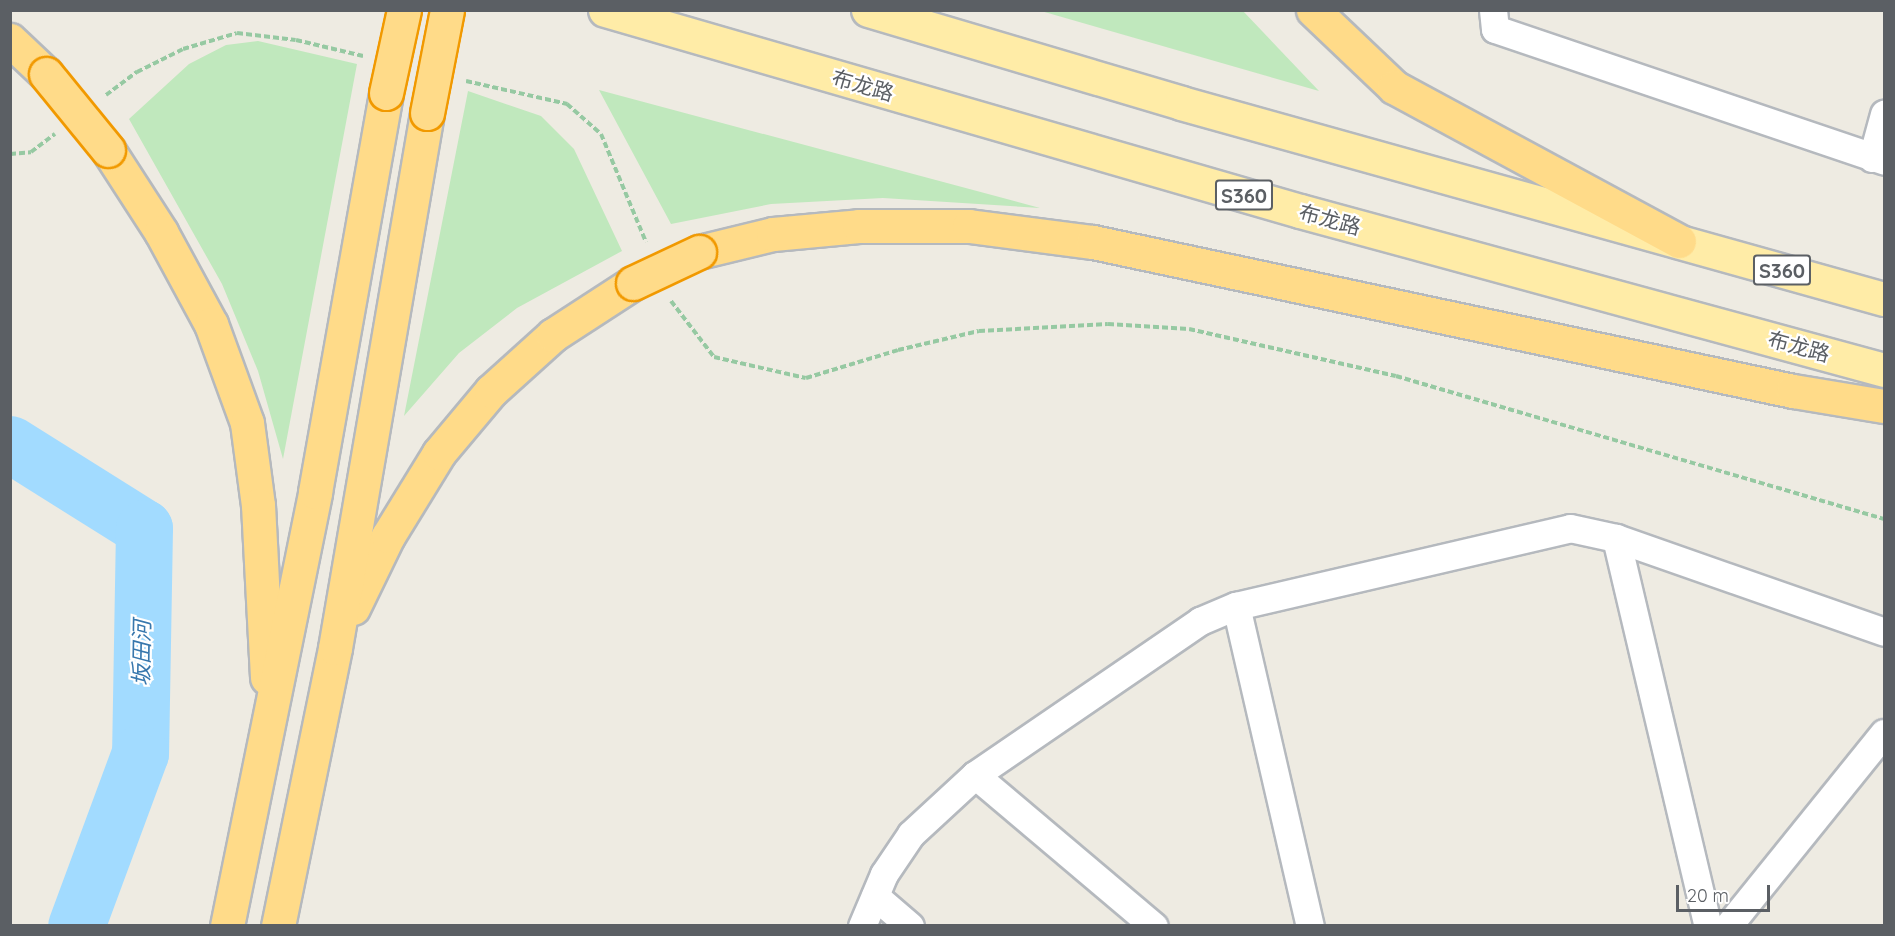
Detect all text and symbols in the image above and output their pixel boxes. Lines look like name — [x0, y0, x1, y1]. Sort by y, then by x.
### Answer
street label: 布龙路 — [829, 64, 897, 106]
road number: S360 — [1214, 178, 1274, 212]
street label: 布龙路 — [1296, 199, 1364, 239]
road number: S360 — [1752, 253, 1812, 287]
street label: 布龙路 — [1765, 326, 1833, 366]
water label: 坂田河 — [128, 620, 156, 686]
scale bar — [1679, 873, 1774, 911]
text: 20 m — [1687, 884, 1729, 907]

